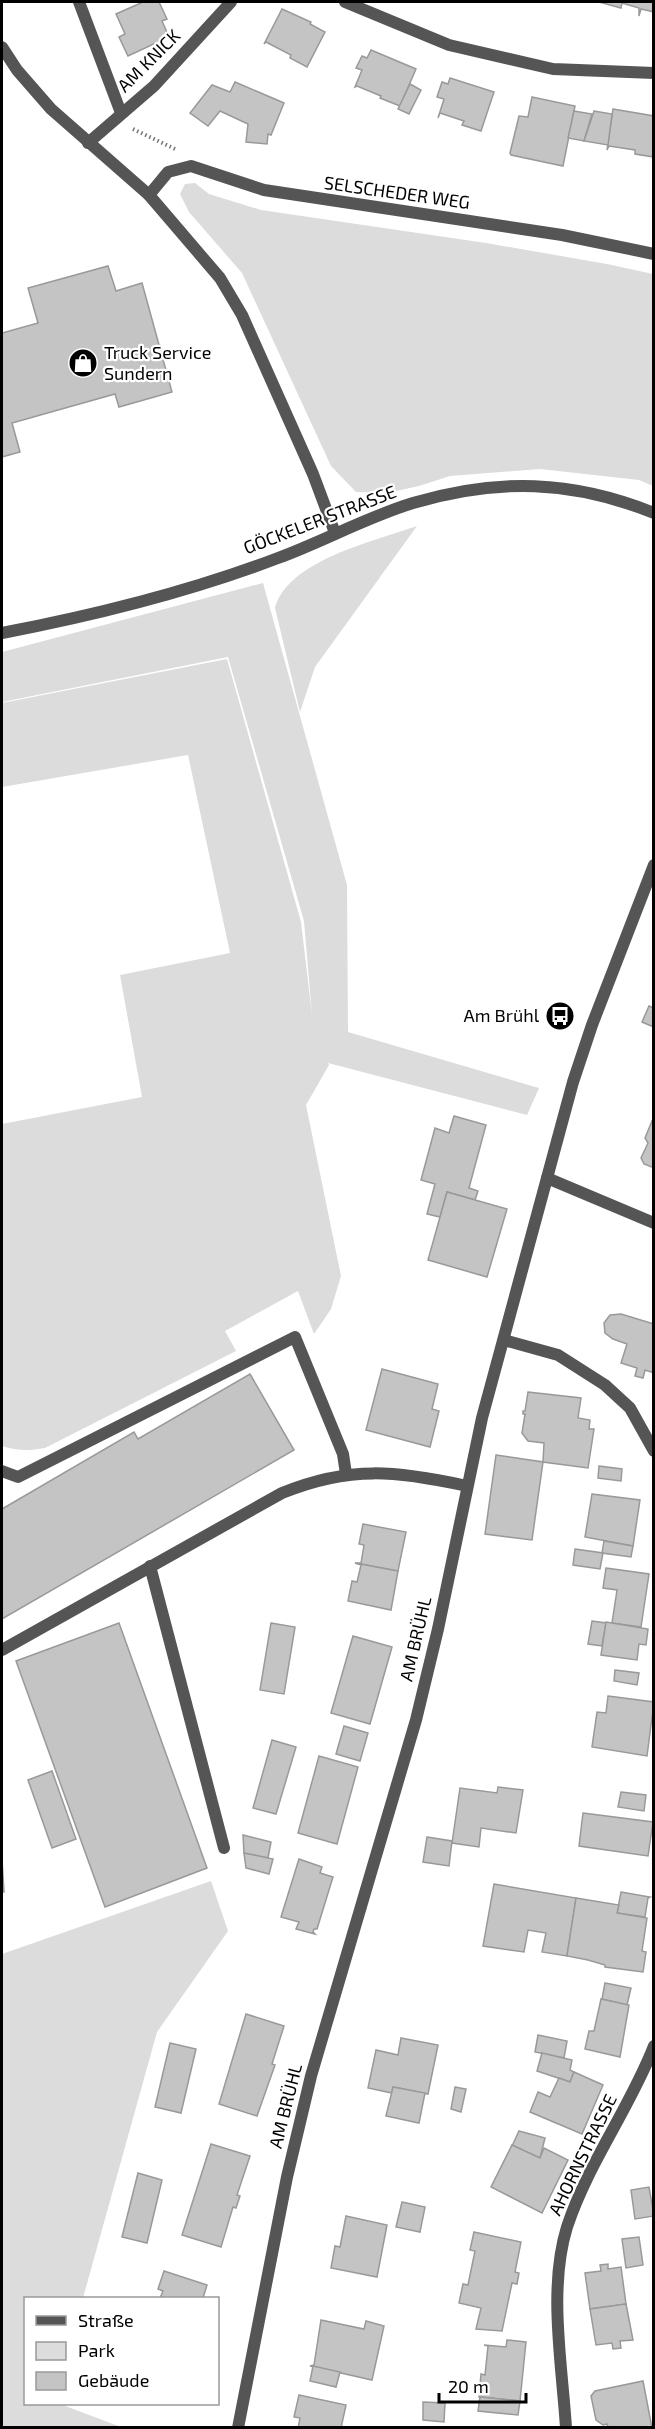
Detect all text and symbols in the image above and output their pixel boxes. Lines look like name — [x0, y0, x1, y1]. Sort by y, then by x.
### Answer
street label: AM KNICK — [112, 24, 185, 96]
street label: SELSCHEDER WEG — [323, 171, 472, 213]
place label: Truck Service Sundern — [104, 341, 211, 384]
shop icon: Truck Service Sundern — [67, 347, 99, 379]
street label: GÖCKELER STRASSE — [240, 480, 399, 558]
bus stop icon: Am Brühl — [544, 1000, 576, 1032]
place label: Am Brühl — [464, 1004, 540, 1026]
street label: AM BRÜHL — [395, 1594, 435, 1683]
street label: AM BRÜHL — [264, 2061, 306, 2150]
street label: AHORNSTRASSE — [543, 2090, 621, 2219]
legend — [24, 2297, 219, 2405]
text: Straße — [78, 2309, 134, 2331]
text: Park — [78, 2339, 115, 2361]
scale bar — [439, 2366, 526, 2404]
text: Gebäude — [78, 2369, 149, 2391]
text: 20 m — [448, 2375, 489, 2397]

